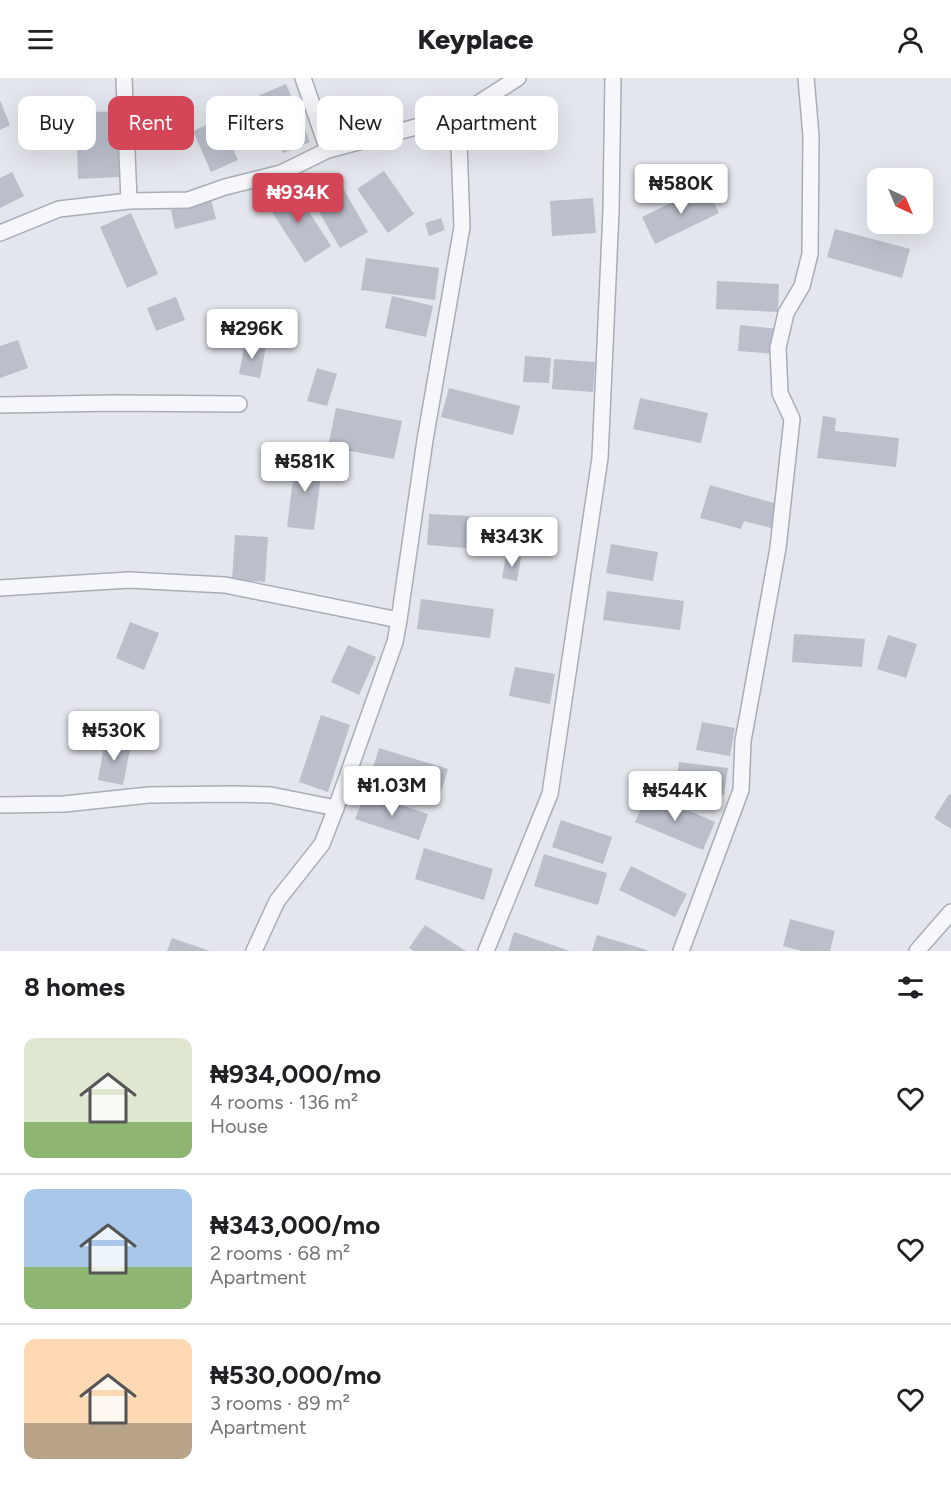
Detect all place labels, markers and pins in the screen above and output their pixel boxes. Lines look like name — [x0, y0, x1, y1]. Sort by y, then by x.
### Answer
pin: ₦580K — [639, 164, 723, 215]
pin: ₦934K — [256, 173, 340, 224]
pin: ₦296K — [210, 309, 294, 360]
pin: ₦581K — [263, 442, 347, 493]
pin: ₦343K — [470, 517, 554, 568]
pin: ₦530K — [72, 711, 156, 762]
pin: ₦1.03M — [343, 766, 441, 817]
pin: ₦544K — [633, 771, 717, 822]

